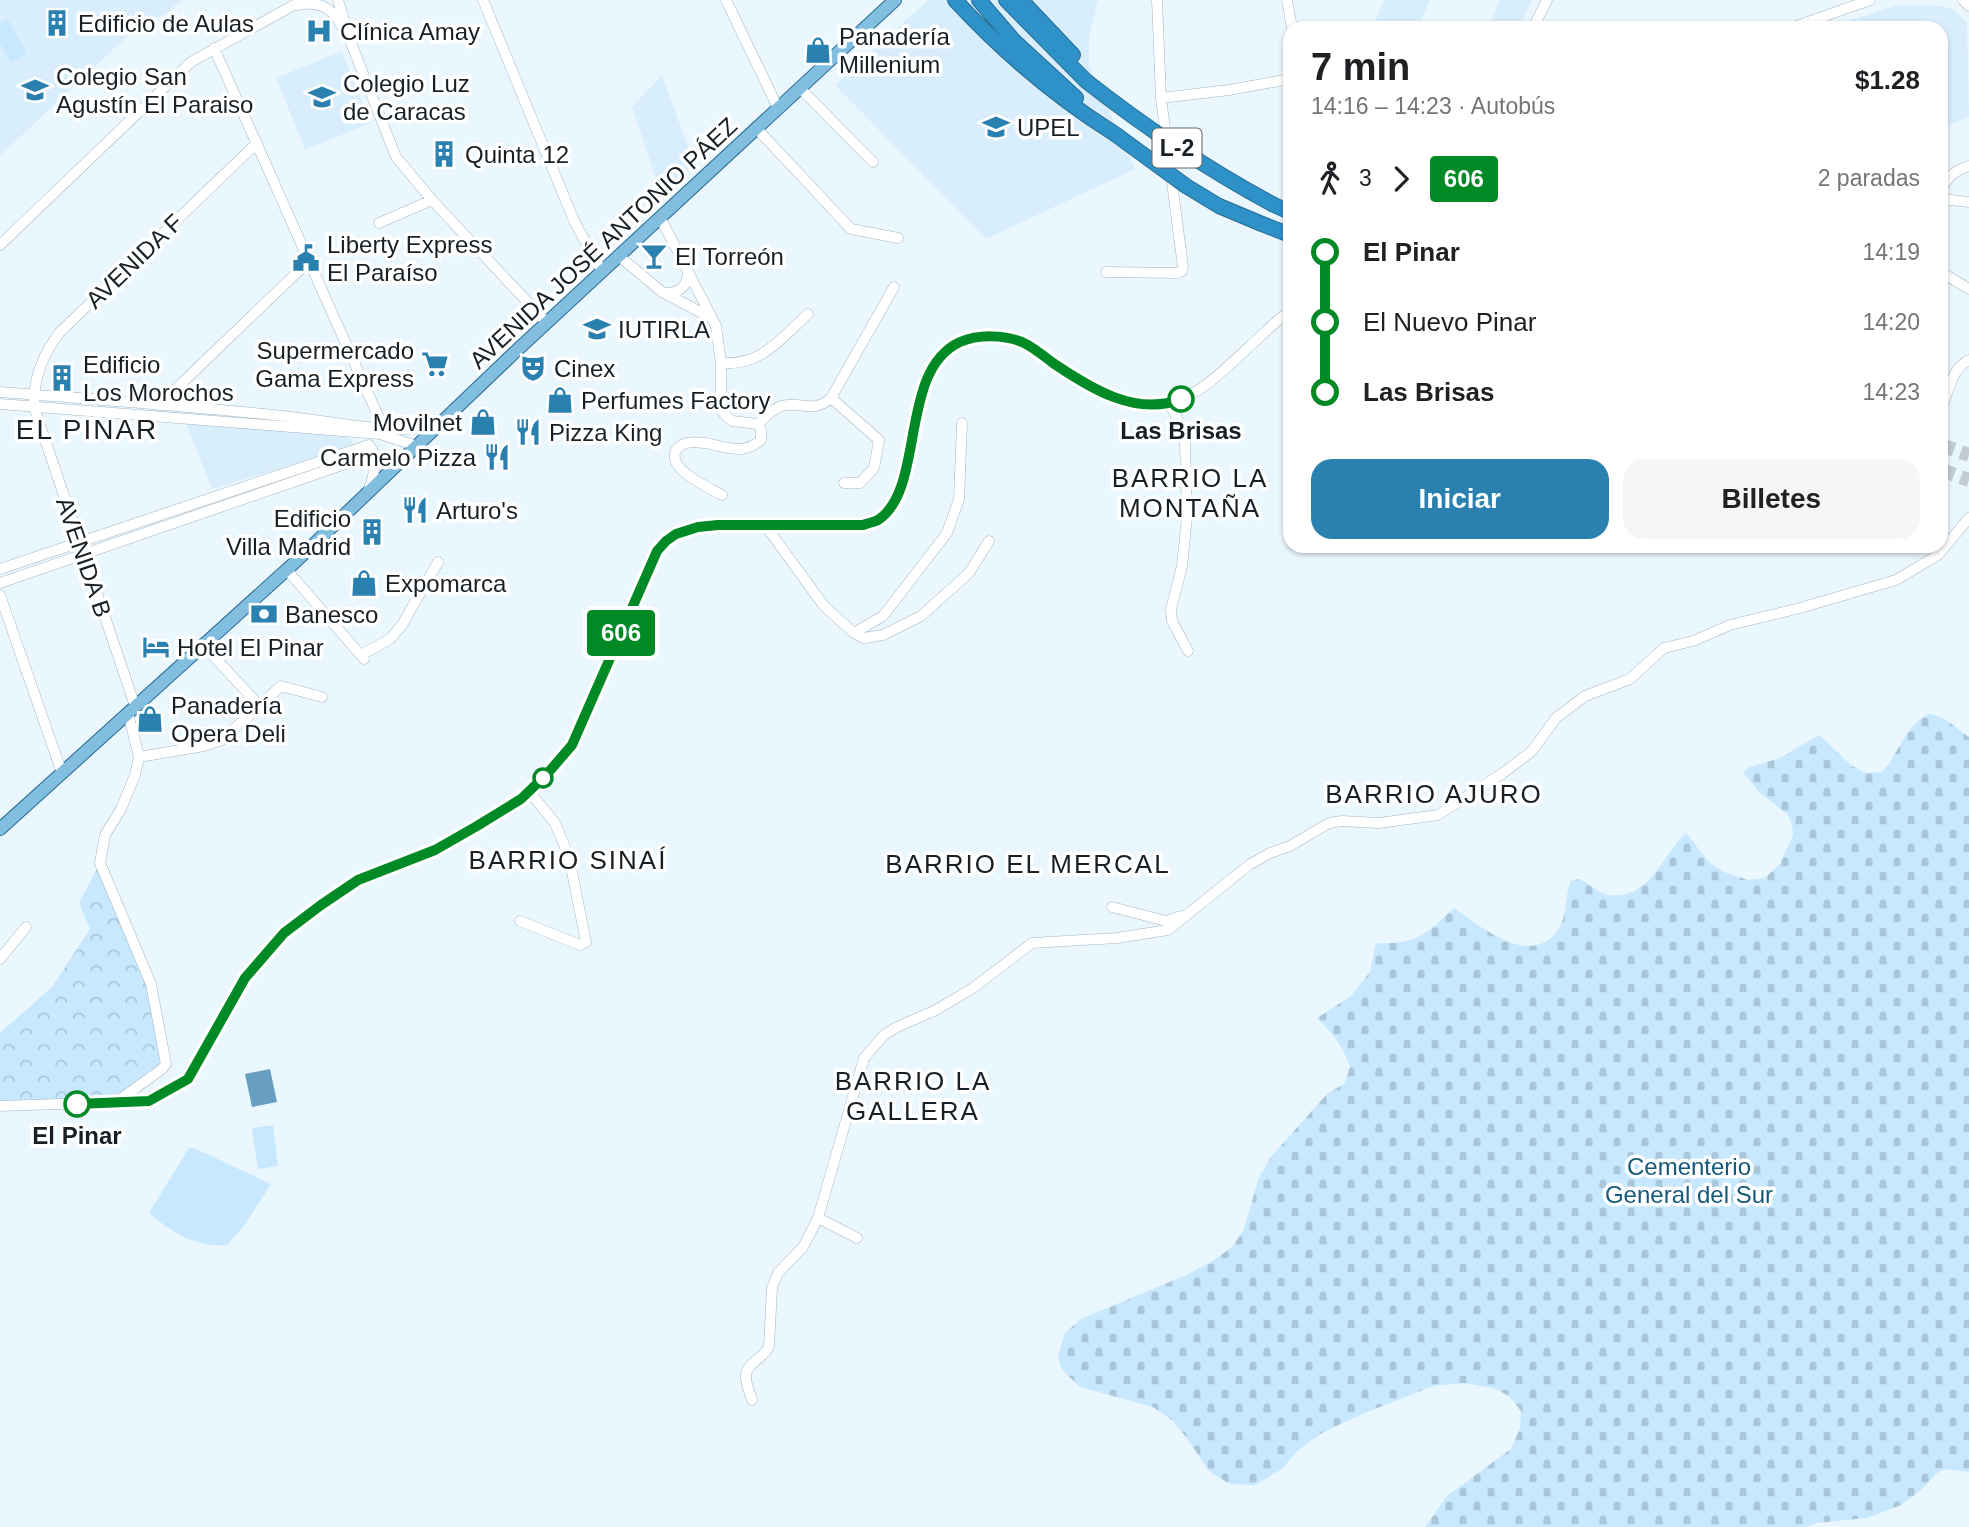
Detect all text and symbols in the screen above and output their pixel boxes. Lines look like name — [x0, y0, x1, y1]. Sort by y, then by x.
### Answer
building icon: Edificio de Aulas — [42, 8, 72, 38]
place label: Edificio de Aulas — [78, 10, 254, 37]
hospital icon: Clínica Amay — [304, 16, 334, 46]
place label: Clínica Amay — [340, 18, 480, 45]
place label: Panadería Millenium — [839, 23, 950, 78]
shop icon: Panadería Millenium — [803, 35, 833, 65]
text: 7 min — [1311, 46, 1410, 88]
place label: Colegio San Agustín El Paraiso — [56, 63, 253, 118]
text: $1.28 — [1855, 65, 1920, 95]
place label: Colegio Luz de Caracas — [343, 70, 470, 125]
school or university icon: Colegio San Agustín El Paraiso — [20, 75, 50, 105]
school or university icon: Colegio Luz de Caracas — [307, 82, 337, 112]
text: 14:16 – 14:23 · Autobús — [1311, 93, 1555, 119]
street label: AVENIDA JOSÉ ANTONIO PÁEZ — [464, 112, 742, 374]
school or university icon: UPEL — [981, 112, 1011, 142]
place label: UPEL — [1017, 114, 1080, 141]
road number: L-2 — [1152, 128, 1202, 168]
building icon: Quinta 12 — [429, 139, 459, 169]
place label: Quinta 12 — [465, 141, 569, 168]
icon: walk — [1311, 160, 1349, 198]
icon: forward — [1382, 160, 1420, 198]
text: 3 — [1359, 165, 1372, 191]
text: 606 — [1444, 165, 1484, 192]
text: 2 paradas — [1818, 165, 1920, 191]
street label: AVENIDA F — [80, 208, 188, 314]
place label: Liberty Express El Paraíso — [327, 231, 492, 286]
text: El Pinar — [1363, 237, 1460, 267]
text: 14:19 — [1862, 239, 1920, 265]
bar icon: El Torreón — [639, 241, 669, 271]
public building icon: Liberty Express El Paraíso — [291, 243, 321, 273]
place label: El Torreón — [675, 243, 784, 270]
text: El Nuevo Pinar — [1363, 307, 1536, 337]
text: 14:20 — [1862, 309, 1920, 335]
school or university icon: IUTIRLA — [582, 314, 612, 344]
place label: IUTIRLA — [618, 316, 710, 343]
place label: Supermercado Gama Express — [255, 337, 414, 392]
supermarket icon: Supermercado Gama Express — [420, 349, 450, 379]
place label: Edificio Los Morochos — [83, 351, 234, 406]
theatre icon: Cinex — [518, 353, 548, 383]
place label: Cinex — [554, 355, 615, 382]
building icon: Edificio Los Morochos — [47, 363, 77, 393]
text: Las Brisas — [1363, 377, 1495, 407]
text: 14:23 — [1862, 379, 1920, 405]
shop icon: Perfumes Factory — [545, 385, 575, 415]
marker: Las Brisas — [1168, 386, 1194, 412]
place label: Perfumes Factory — [581, 387, 770, 414]
shop icon: Movilnet — [468, 407, 498, 437]
place label: Movilnet — [373, 409, 462, 436]
district label: EL PINAR — [16, 414, 158, 445]
restaurant icon: Pizza King — [513, 417, 543, 447]
place label: Las Brisas — [1120, 417, 1242, 444]
place label: Pizza King — [549, 419, 662, 446]
restaurant icon: Carmelo Pizza — [482, 442, 512, 472]
place label: Carmelo Pizza — [320, 444, 477, 471]
button: Iniciar — [1311, 459, 1609, 539]
button: Billetes — [1623, 459, 1920, 539]
district label: BARRIO LA MONTAÑA — [1112, 463, 1268, 523]
street label: AVENIDA B — [51, 494, 117, 620]
restaurant icon: Arturo's — [400, 495, 430, 525]
place label: Arturo's — [436, 497, 518, 524]
place label: Edificio Villa Madrid — [226, 505, 351, 560]
building icon: Edificio Villa Madrid — [357, 517, 387, 547]
shop icon: Expomarca — [349, 568, 379, 598]
place label: Expomarca — [385, 570, 507, 597]
bank icon: Banesco — [249, 599, 279, 629]
place label: Banesco — [285, 601, 378, 628]
line badge: 606 — [581, 610, 661, 656]
text: 606 — [601, 619, 641, 646]
hotel icon: Hotel El Pinar — [141, 632, 171, 662]
place label: Hotel El Pinar — [177, 634, 324, 661]
place label: Panadería Opera Deli — [171, 692, 286, 747]
shop icon: Panadería Opera Deli — [135, 704, 165, 734]
unlabelled marker — [533, 768, 553, 788]
district label: BARRIO AJURO — [1325, 779, 1543, 809]
district label: BARRIO SINAÍ — [469, 845, 667, 875]
district label: BARRIO EL MERCAL — [885, 849, 1171, 879]
district label: BARRIO LA GALLERA — [835, 1066, 991, 1126]
marker: El Pinar — [64, 1091, 90, 1117]
place label: El Pinar — [32, 1122, 122, 1149]
park label: Cementerio General del Sur — [1605, 1153, 1773, 1208]

